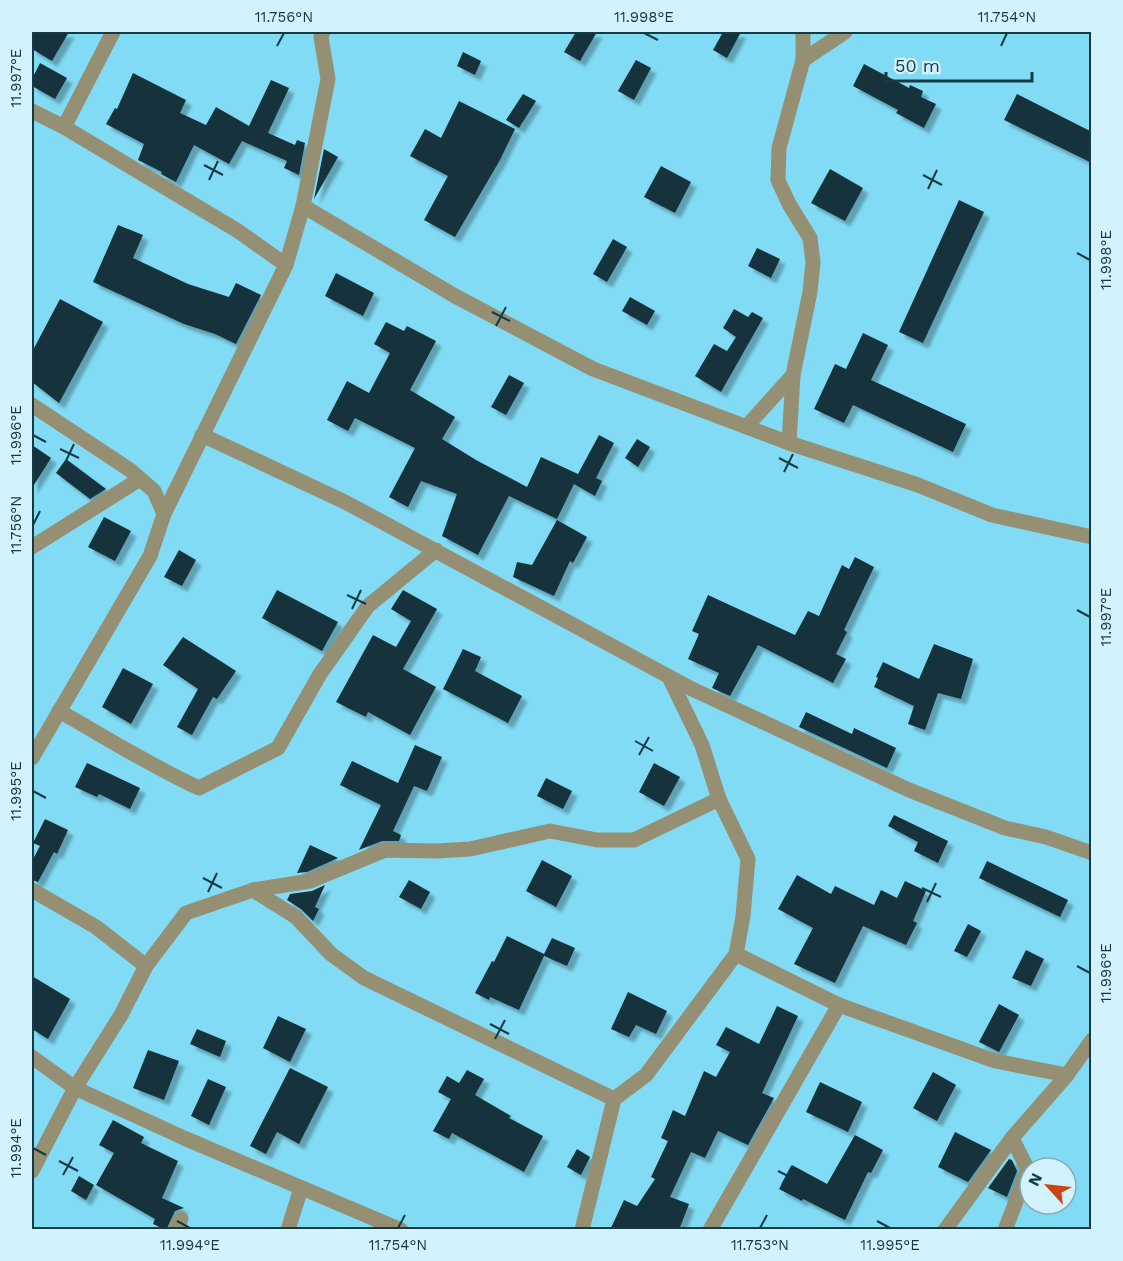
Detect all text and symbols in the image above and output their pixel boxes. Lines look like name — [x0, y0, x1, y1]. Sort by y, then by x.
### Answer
text: 11.756°N — [255, 8, 313, 26]
text: 11.998°E — [614, 8, 674, 26]
text: 11.754°N — [978, 8, 1036, 26]
scale bar — [886, 45, 1032, 83]
text: 11.997°E — [7, 49, 25, 107]
text: 50 m — [895, 55, 940, 76]
text: 11.998°E — [1097, 230, 1115, 290]
text: 11.996°E — [7, 405, 25, 465]
text: 11.756°N — [7, 496, 25, 554]
text: 11.997°E — [1097, 588, 1115, 646]
text: 11.995°E — [7, 761, 25, 821]
text: 11.996°E — [1097, 943, 1115, 1003]
text: 11.994°E — [7, 1118, 25, 1178]
north arrow — [1018, 1156, 1078, 1216]
text: N — [1024, 1170, 1046, 1189]
text: 11.994°E — [160, 1236, 220, 1254]
text: 11.754°N — [369, 1236, 427, 1254]
text: 11.753°N — [731, 1236, 789, 1254]
text: 11.995°E — [860, 1236, 920, 1254]

